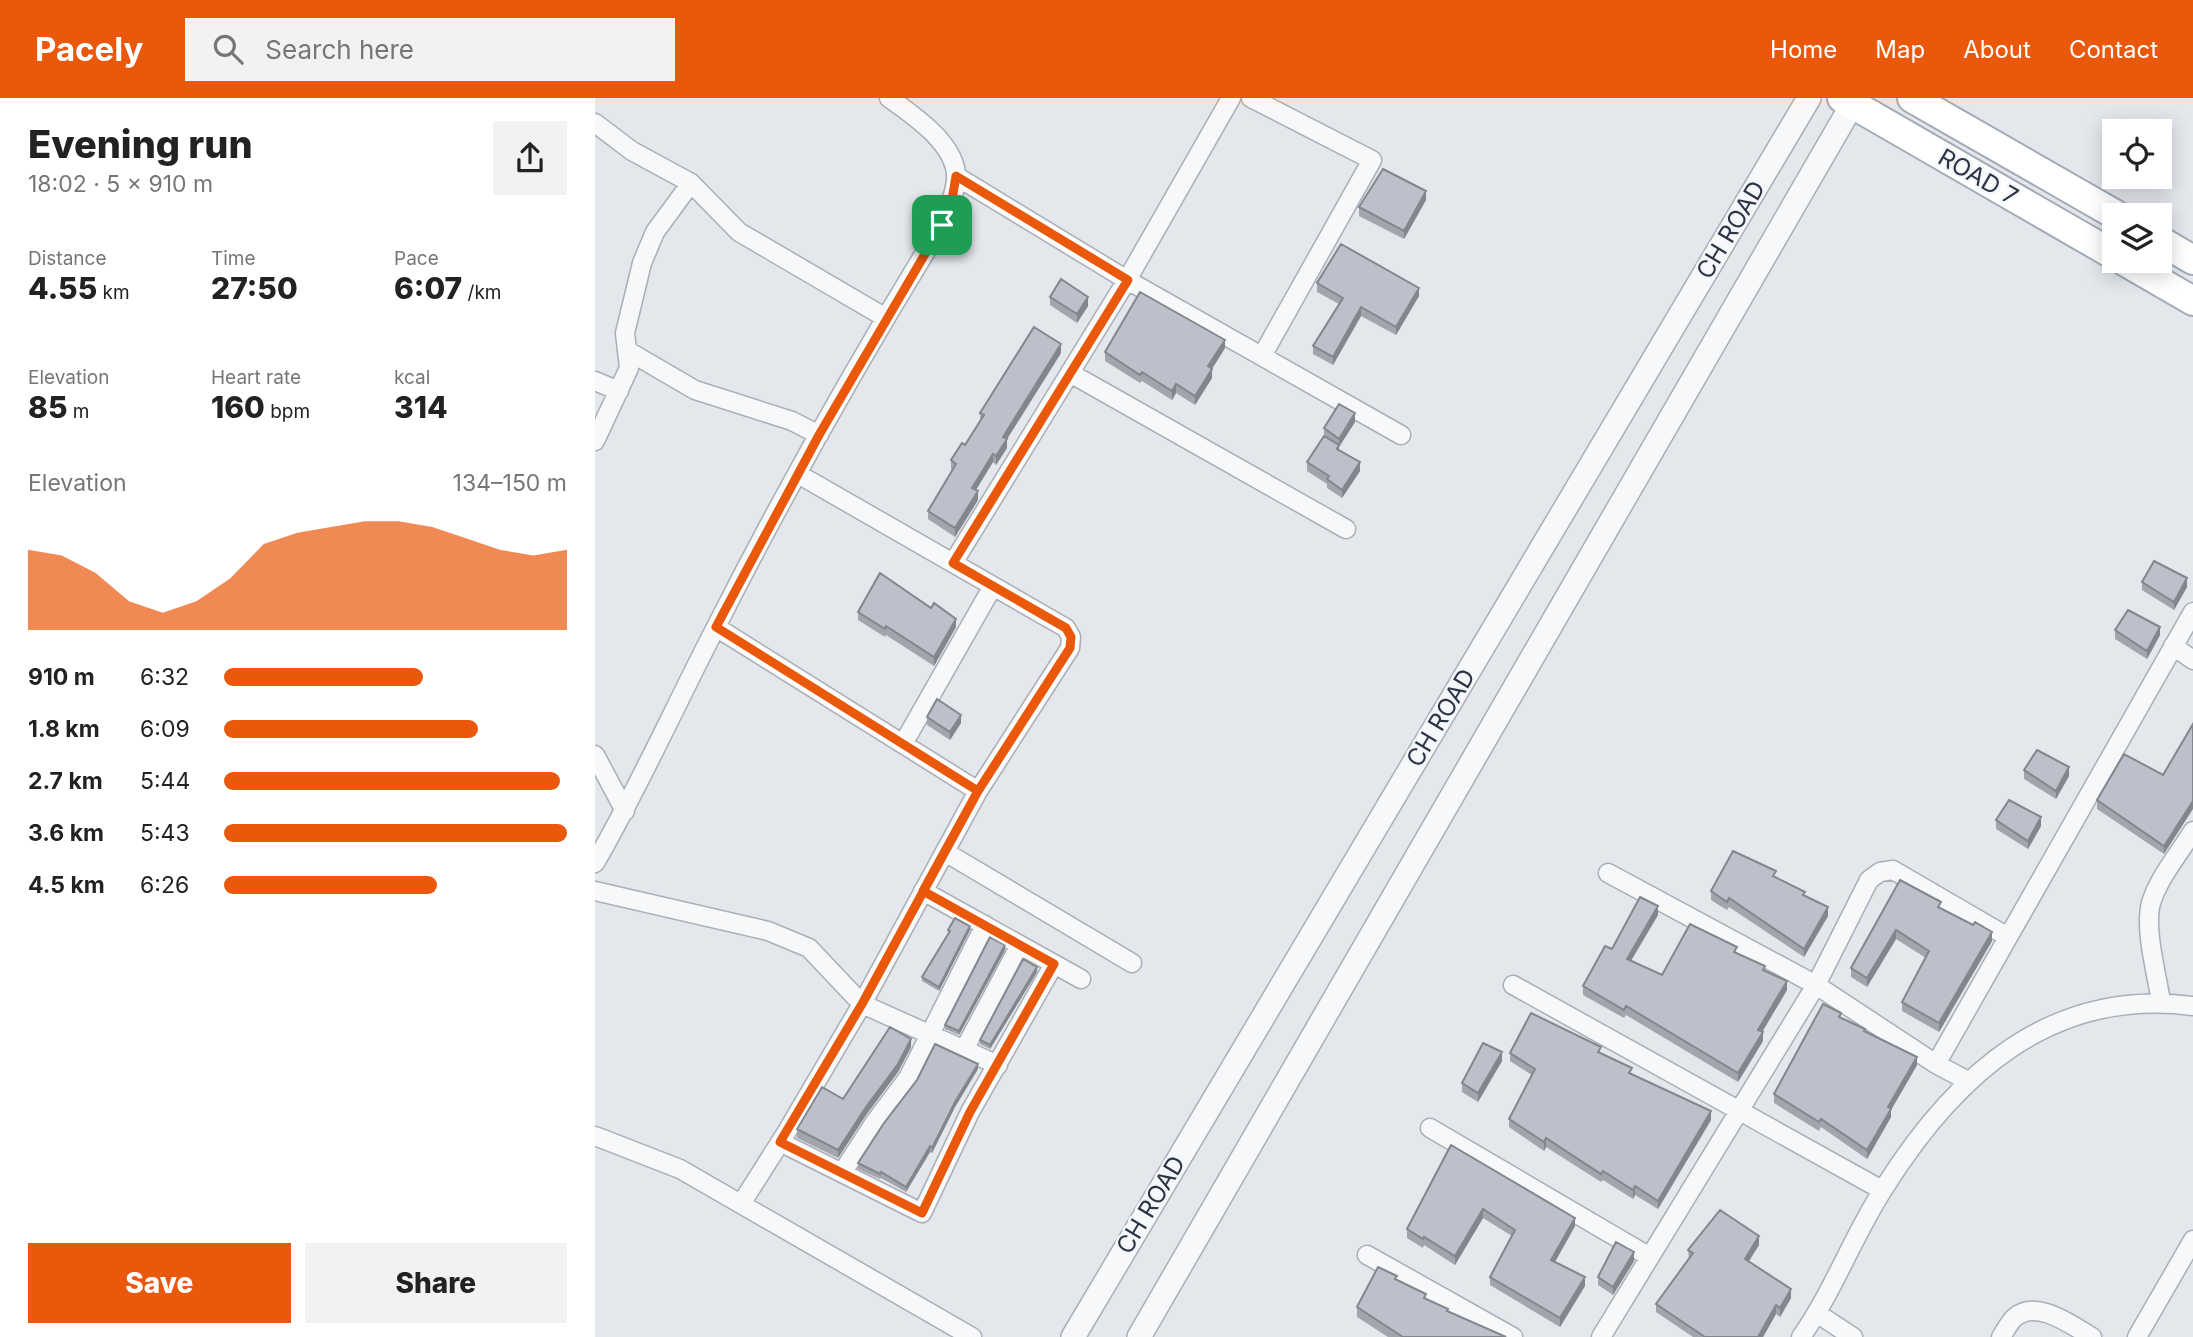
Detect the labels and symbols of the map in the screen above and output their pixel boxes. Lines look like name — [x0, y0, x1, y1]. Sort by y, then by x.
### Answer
street label: ROAD 7 — [1933, 142, 2023, 211]
street label: CH ROAD — [1690, 176, 1771, 284]
pin — [912, 195, 972, 255]
street label: CH ROAD — [1400, 664, 1481, 772]
street label: CH ROAD — [1110, 1151, 1191, 1259]

